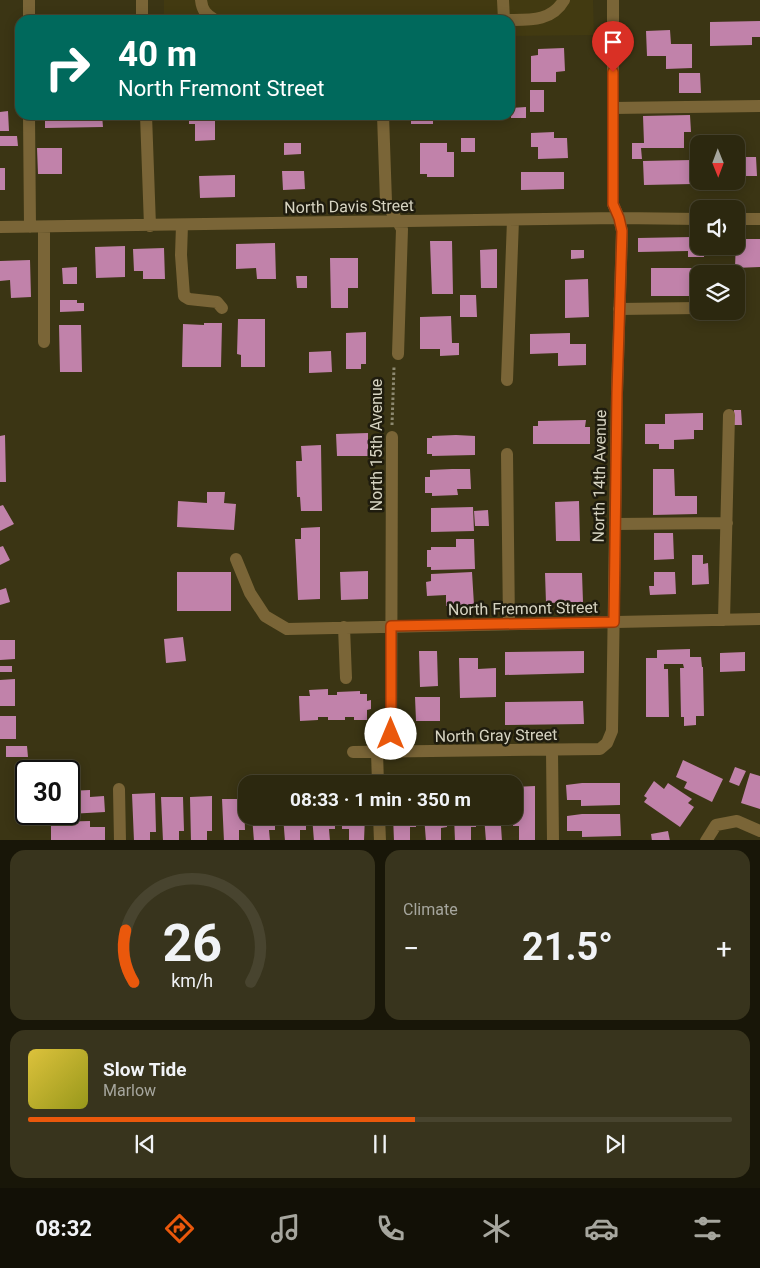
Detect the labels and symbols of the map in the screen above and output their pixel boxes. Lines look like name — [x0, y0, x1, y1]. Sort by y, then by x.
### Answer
pin — [592, 21, 634, 72]
north arrow — [690, 135, 745, 190]
street label: North Davis Street — [284, 196, 414, 217]
street label: North 15th Avenue — [367, 379, 386, 511]
street label: North 14th Avenue — [589, 410, 610, 543]
street label: North Fremont Street — [448, 598, 598, 619]
position arrow — [364, 707, 416, 759]
street label: North Gray Street — [434, 725, 558, 746]
speed limit sign: 30 — [15, 760, 80, 825]

